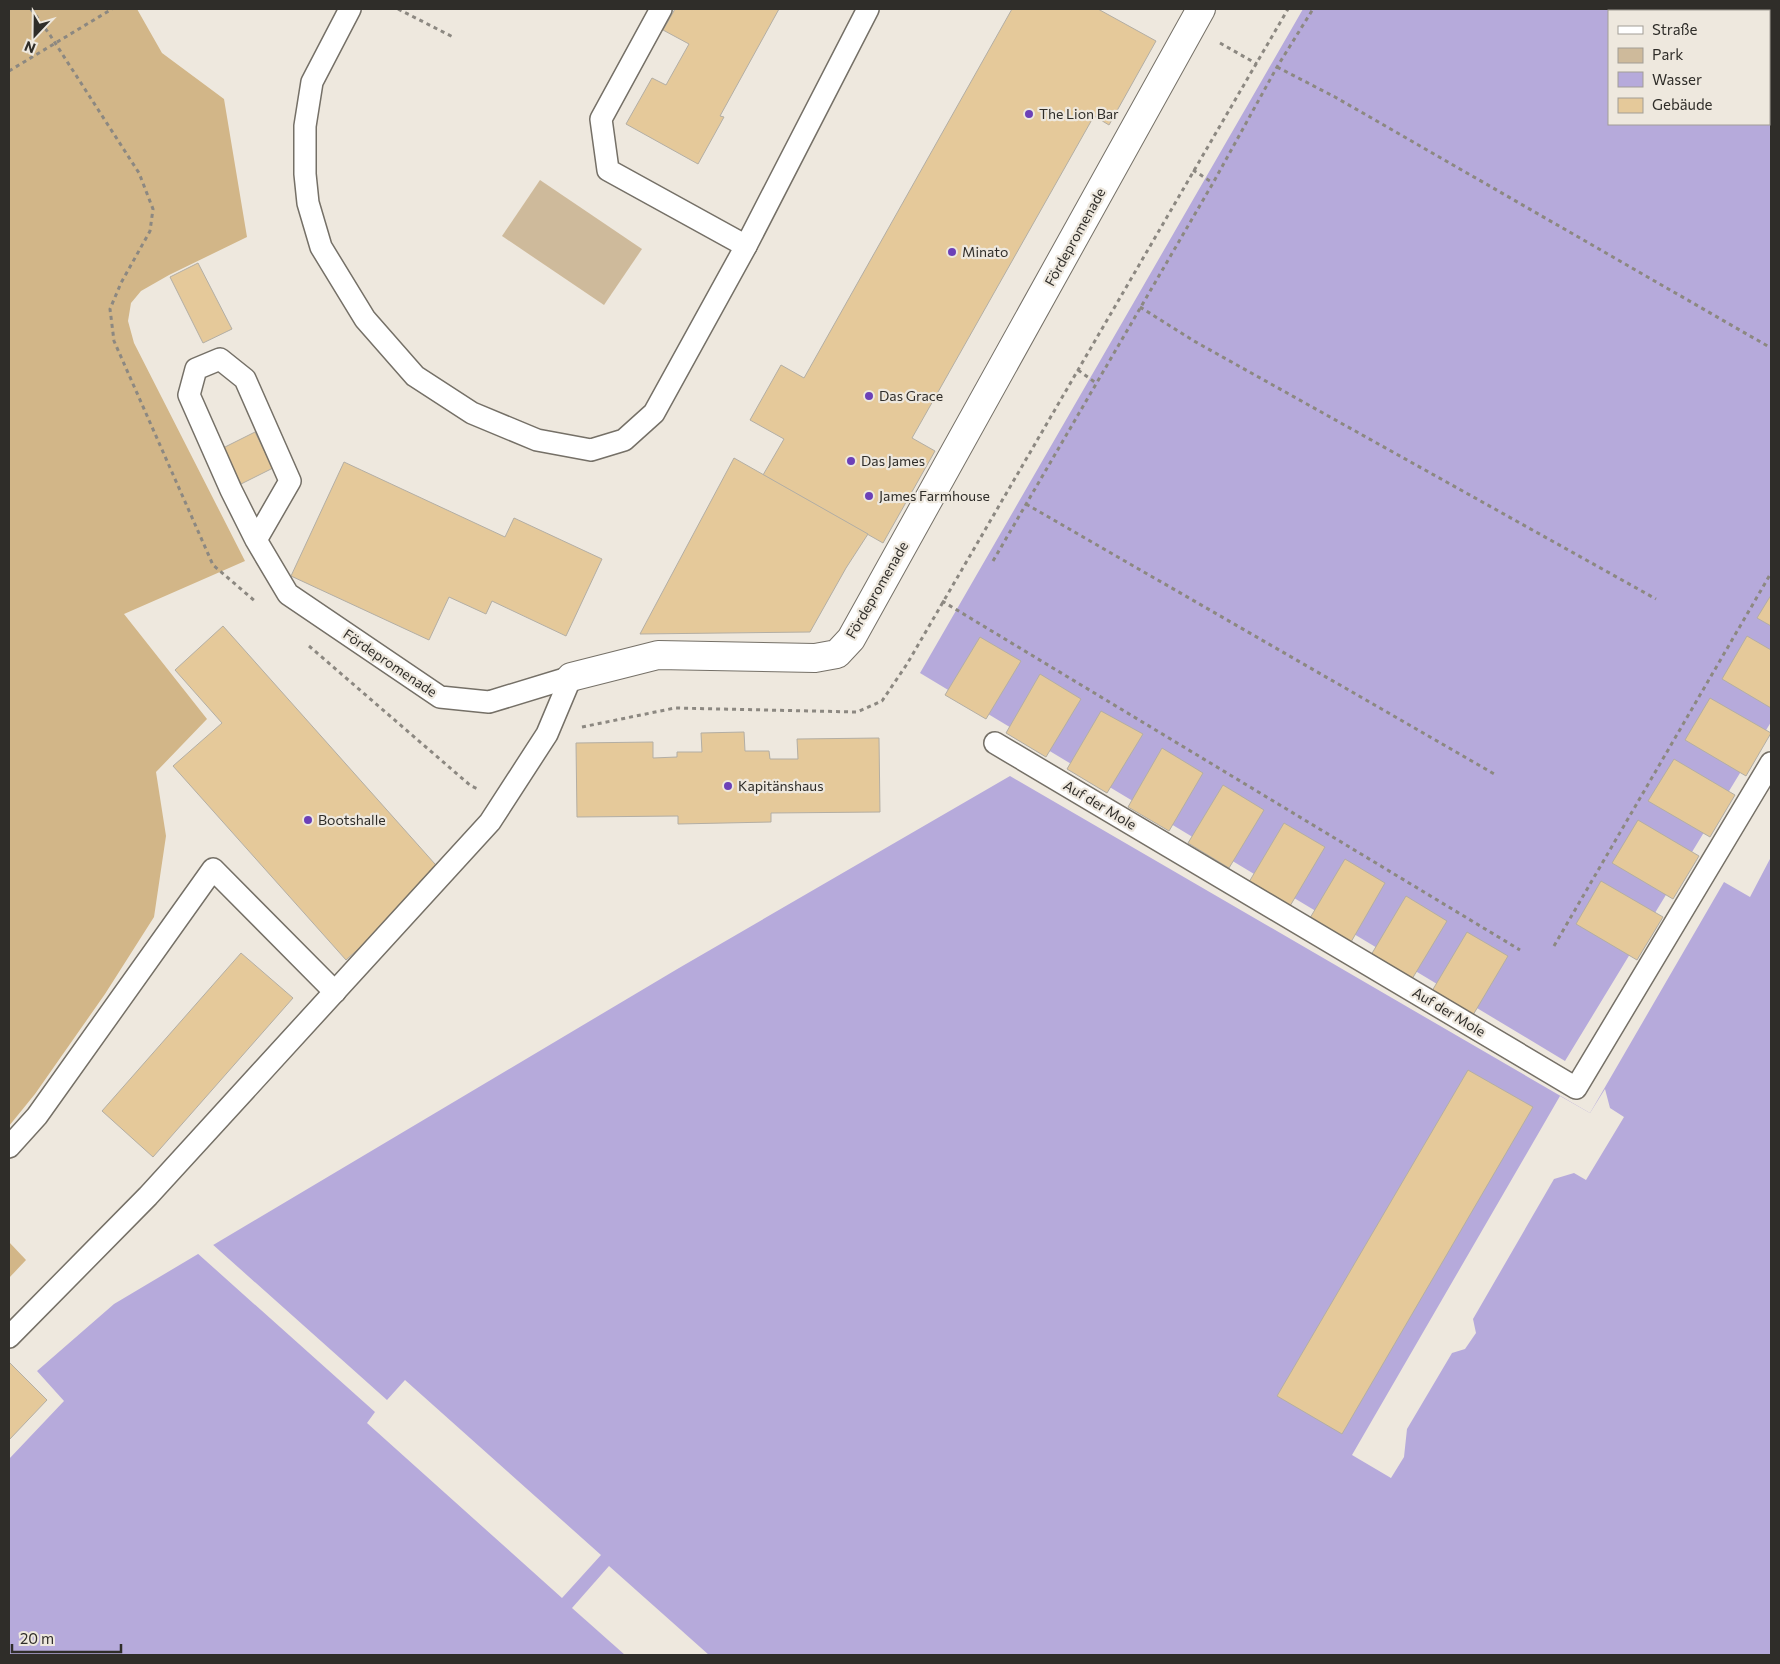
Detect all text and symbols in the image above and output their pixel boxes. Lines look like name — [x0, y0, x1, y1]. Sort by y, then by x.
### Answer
north arrow — [10, 10, 60, 60]
legend — [1608, 10, 1770, 125]
text: Straße — [1652, 20, 1698, 38]
text: N — [22, 38, 38, 57]
text: Park — [1652, 45, 1683, 63]
text: Wasser — [1652, 70, 1702, 88]
text: Gebäude — [1652, 95, 1713, 113]
place label: The Lion Bar — [1039, 105, 1119, 122]
marker: The Lion Bar — [1023, 108, 1035, 120]
street label: Fördepromenade — [1041, 185, 1108, 289]
place label: Minato — [962, 243, 1008, 260]
marker: Minato — [946, 246, 958, 258]
place label: Das Grace — [879, 387, 943, 404]
marker: Das Grace — [863, 390, 875, 402]
place label: Das James — [861, 452, 925, 469]
marker: Das James — [845, 455, 857, 467]
place label: James Farmhouse — [879, 487, 990, 504]
marker: James Farmhouse — [863, 490, 875, 502]
street label: Fördepromenade — [842, 538, 911, 641]
street label: Fördepromenade — [340, 625, 440, 700]
street label: Auf der Mole — [1061, 776, 1140, 833]
place label: Kapitänshaus — [738, 777, 824, 794]
marker: Kapitänshaus — [722, 780, 734, 792]
place label: Bootshalle — [318, 811, 386, 828]
marker: Bootshalle — [302, 814, 314, 826]
street label: Auf der Mole — [1410, 983, 1489, 1040]
scale bar — [12, 1622, 121, 1654]
text: 20 m — [20, 1629, 54, 1647]

